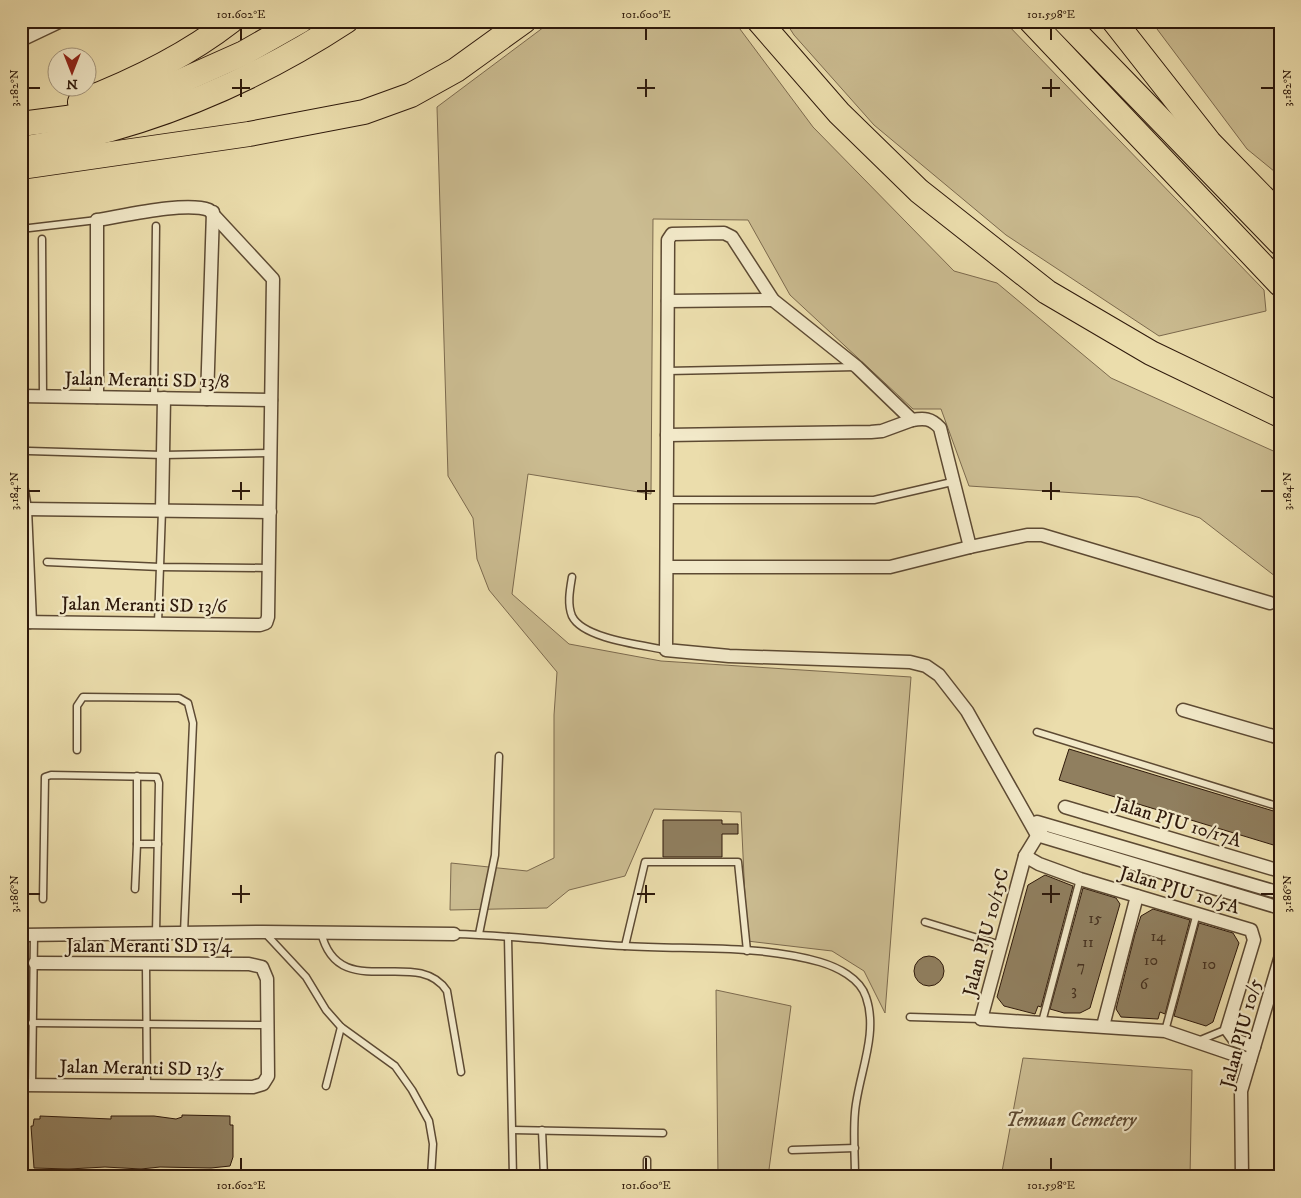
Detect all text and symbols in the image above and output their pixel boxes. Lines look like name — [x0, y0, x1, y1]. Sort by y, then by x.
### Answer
text: 101.602°E — [217, 7, 266, 22]
text: 101.600°E — [621, 7, 671, 22]
text: 101.598°E — [1027, 7, 1076, 22]
north arrow — [48, 48, 98, 98]
text: 3.182°N — [7, 69, 22, 107]
text: 3.182°N — [1280, 69, 1295, 107]
text: N — [66, 75, 78, 93]
street label: Jalan Meranti SD 13/8 — [62, 368, 230, 393]
text: 3.184°N — [7, 472, 22, 510]
text: 3.184°N — [1280, 472, 1295, 510]
street label: Jalan Meranti SD 13/6 — [59, 593, 228, 618]
street label: Jalan PJU 10/17A — [1109, 792, 1245, 853]
street label: Jalan PJU 10/5A — [1115, 861, 1243, 920]
street label: Jalan PJU 10/15C — [958, 866, 1015, 1001]
text: 3.186°N — [7, 875, 22, 913]
text: 3.186°N — [1280, 875, 1295, 913]
house number: 15 — [1088, 908, 1102, 928]
house number: 14 — [1150, 926, 1166, 946]
house number: 11 — [1082, 932, 1094, 952]
street label: Jalan Meranti SD 13/4 — [64, 935, 233, 958]
house number: 10 — [1144, 950, 1158, 970]
house number: 10 — [1202, 954, 1216, 974]
house number: 7 — [1077, 956, 1085, 976]
house number: 6 — [1140, 974, 1149, 994]
street label: Jalan PJU 10/5 — [1215, 976, 1267, 1093]
house number: 3 — [1071, 980, 1077, 1000]
street label: Jalan Meranti SD 13/5 — [57, 1056, 225, 1081]
park label: Temuan Cemetery — [1006, 1109, 1138, 1132]
text: 101.602°E — [217, 1178, 266, 1193]
text: 101.600°E — [621, 1178, 671, 1193]
text: 101.598°E — [1027, 1178, 1076, 1193]

